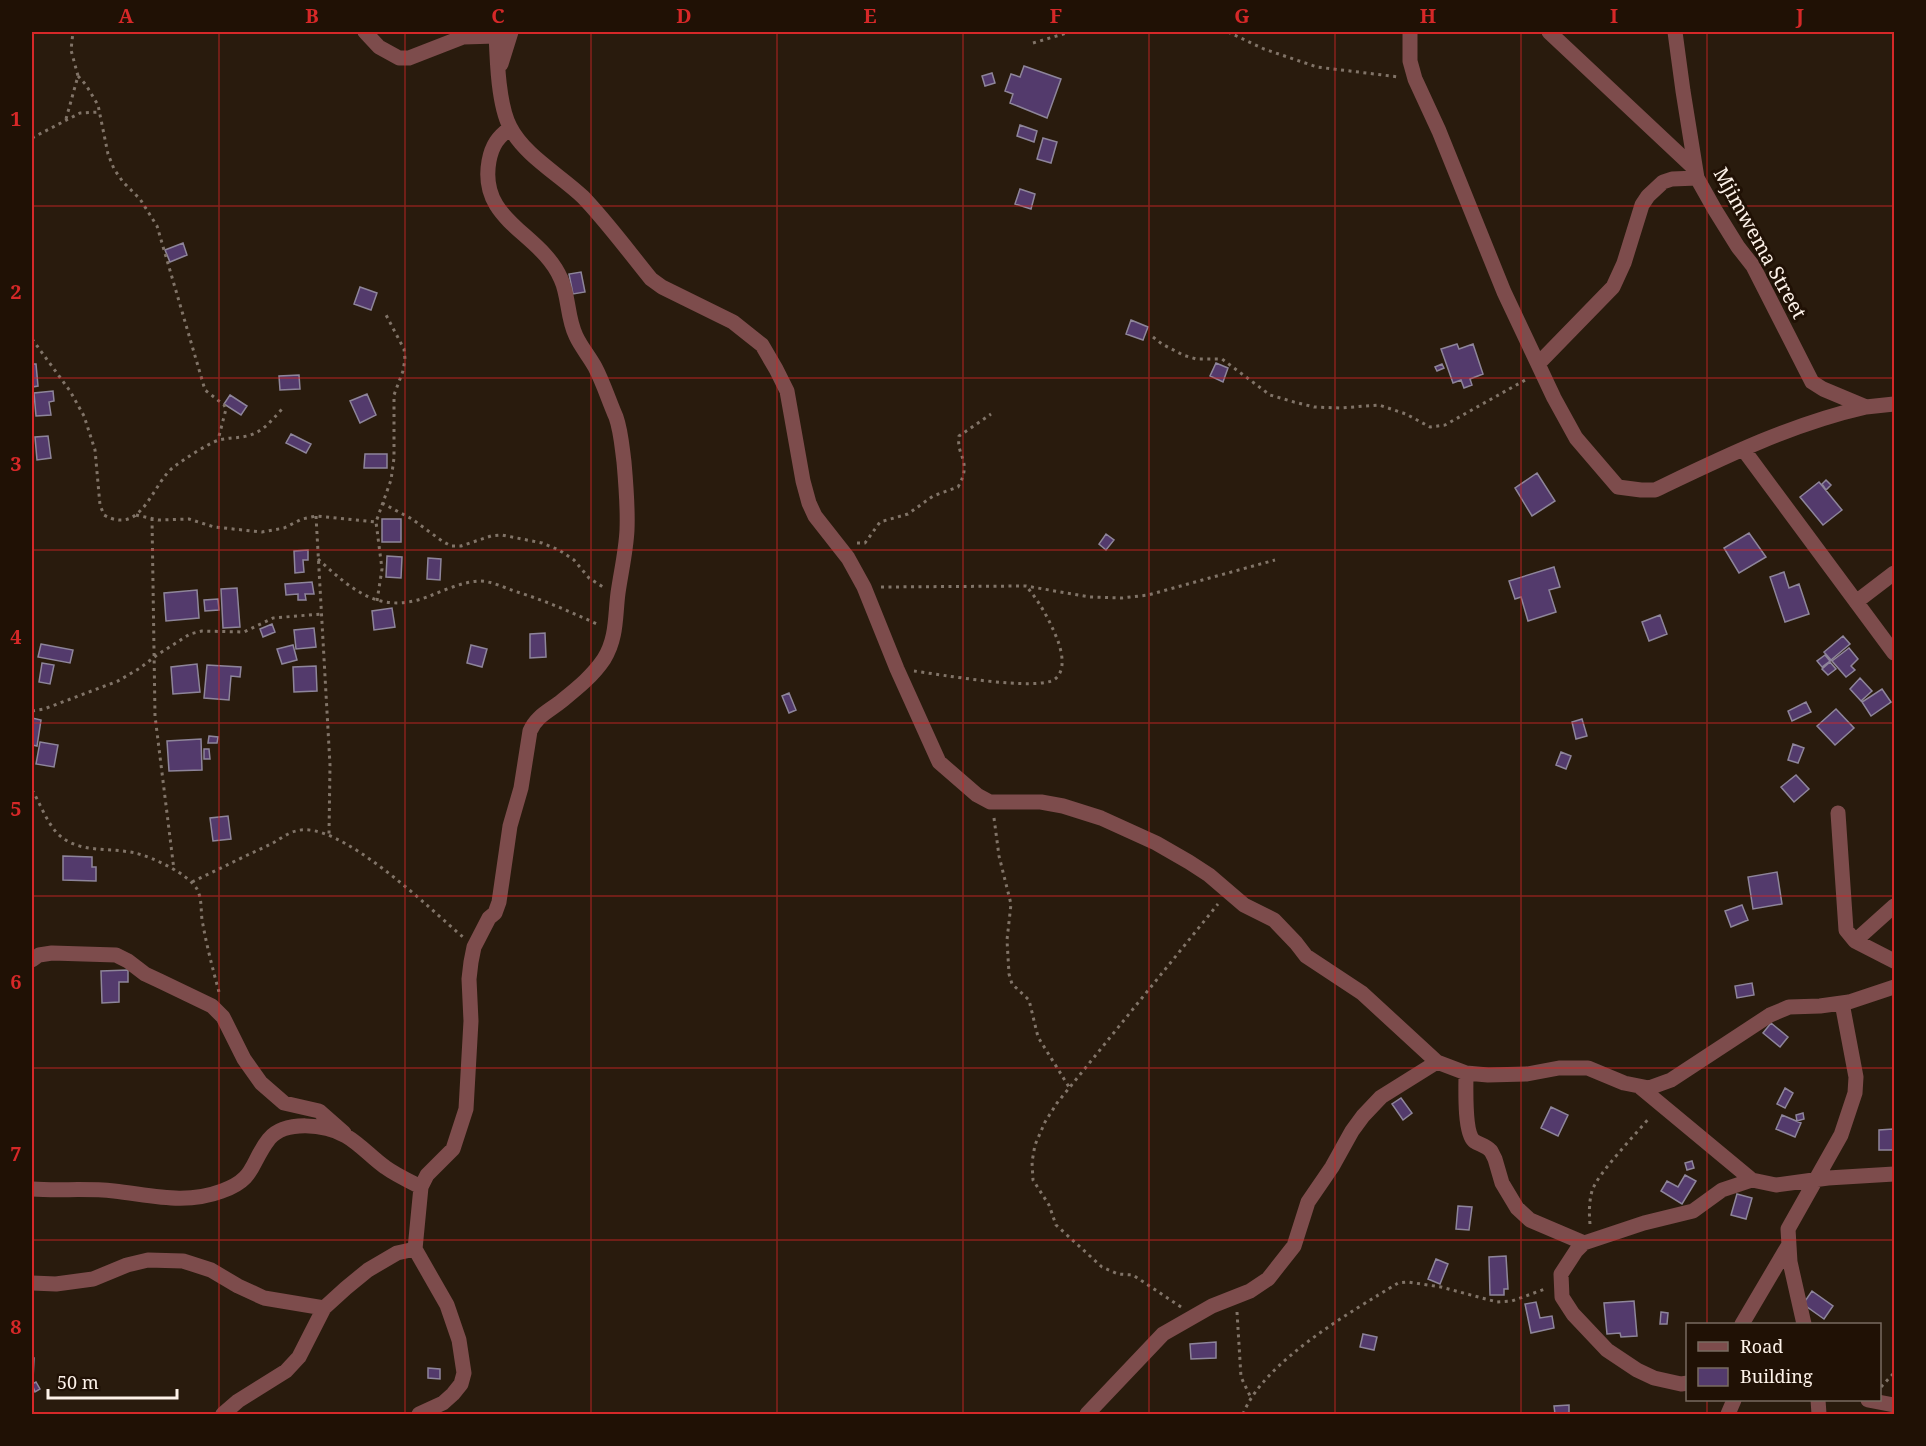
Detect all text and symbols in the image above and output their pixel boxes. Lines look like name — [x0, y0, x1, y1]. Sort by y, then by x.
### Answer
text: A — [118, 2, 134, 29]
text: B — [305, 2, 319, 29]
text: C — [491, 2, 505, 29]
text: D — [676, 2, 692, 29]
text: E — [863, 2, 877, 29]
text: F — [1050, 2, 1062, 29]
text: G — [1234, 2, 1250, 29]
text: H — [1420, 2, 1436, 29]
text: I — [1610, 2, 1618, 29]
text: J — [1795, 2, 1804, 29]
text: 1 — [10, 105, 22, 132]
street label: Mjimwema Street — [1708, 162, 1813, 323]
text: 2 — [10, 278, 22, 305]
text: 3 — [10, 450, 22, 477]
text: 4 — [10, 623, 22, 650]
text: 5 — [10, 795, 22, 822]
text: 6 — [10, 968, 22, 995]
text: 7 — [10, 1140, 22, 1167]
text: 8 — [10, 1313, 22, 1340]
legend — [1686, 1323, 1881, 1401]
text: Road — [1740, 1334, 1783, 1358]
scale bar — [48, 1362, 177, 1400]
text: Building — [1740, 1364, 1813, 1388]
text: 50 m — [57, 1370, 99, 1394]

